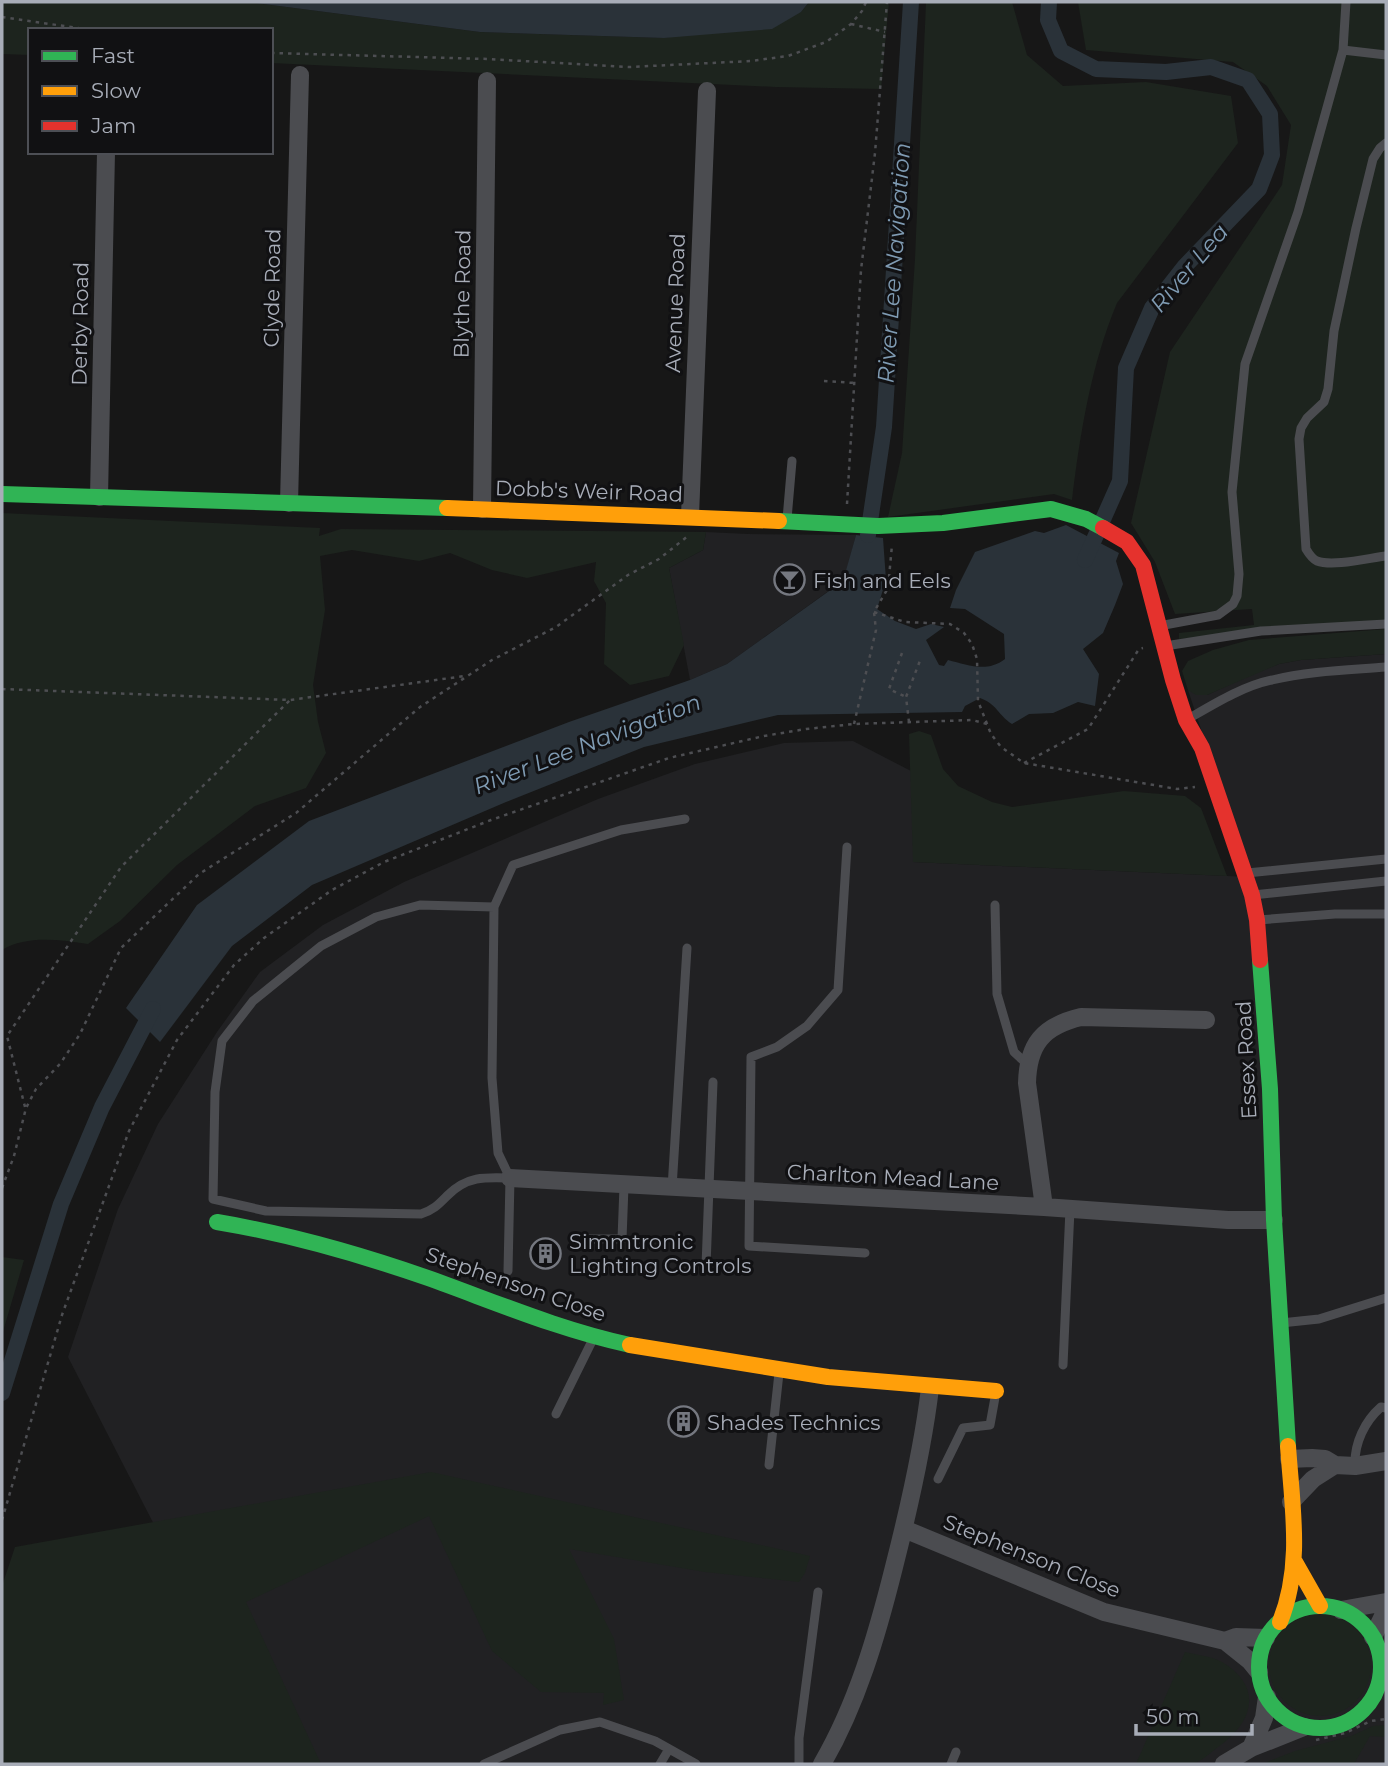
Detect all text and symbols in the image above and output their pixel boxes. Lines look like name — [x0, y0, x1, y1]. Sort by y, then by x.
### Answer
legend — [28, 28, 273, 154]
text: Fast — [91, 43, 135, 68]
text: Slow — [91, 78, 141, 103]
text: Jam — [90, 113, 136, 138]
water label: River Lee Navigation — [872, 142, 916, 384]
water label: River Lea — [1144, 218, 1234, 318]
street label: Clyde Road — [258, 228, 286, 348]
street label: Blythe Road — [448, 229, 476, 359]
street label: Avenue Road — [660, 233, 690, 373]
street label: Derby Road — [66, 262, 94, 386]
street label: Dobb's Weir Road — [495, 475, 683, 507]
bar icon: Fish and Eels — [773, 563, 807, 597]
place label: Fish and Eels — [813, 568, 951, 593]
water label: River Lee Navigation — [469, 688, 705, 800]
street label: Essex Road — [1230, 1000, 1262, 1120]
street label: Charlton Mead Lane — [786, 1159, 1000, 1195]
place label: Simmtronic Lighting Controls — [569, 1229, 751, 1278]
building icon: Simmtronic Lighting Controls — [529, 1236, 563, 1270]
street label: Stephenson Close — [423, 1241, 609, 1327]
building icon: Shades Technics — [667, 1405, 701, 1439]
place label: Shades Technics — [707, 1410, 881, 1435]
street label: Stephenson Close — [940, 1509, 1124, 1603]
scale bar — [1136, 1692, 1252, 1736]
text: 50 m — [1146, 1704, 1200, 1729]

